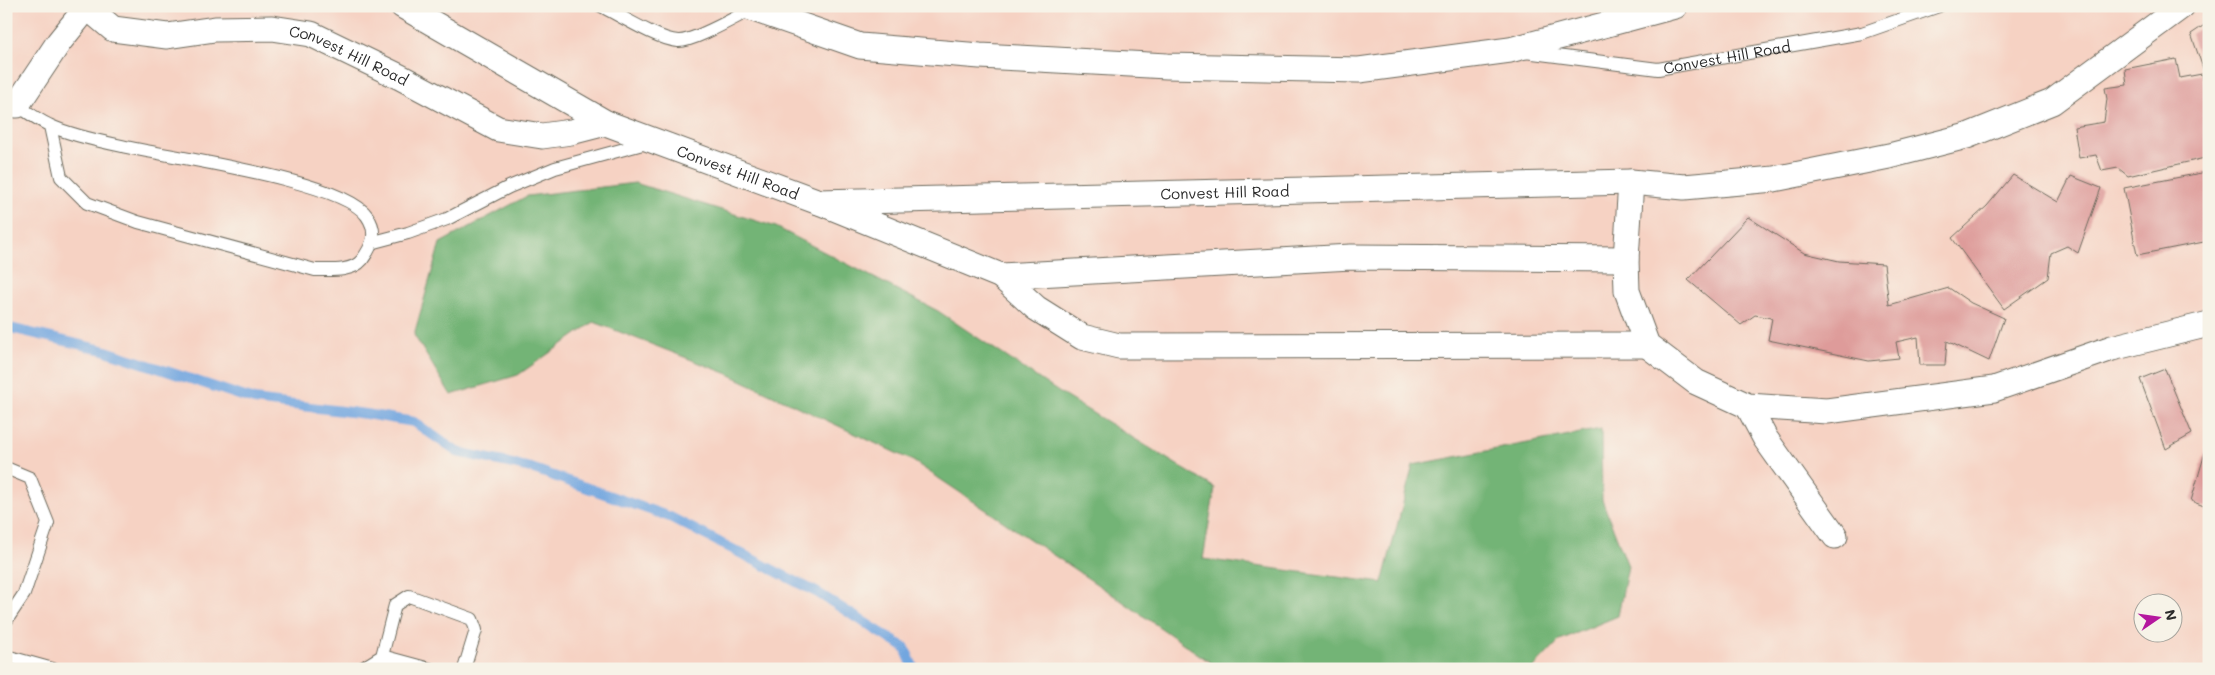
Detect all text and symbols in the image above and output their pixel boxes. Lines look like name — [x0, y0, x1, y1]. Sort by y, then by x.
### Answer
street label: Convest Hill Road — [288, 21, 412, 90]
street label: Convest Hill Road — [1662, 36, 1792, 78]
street label: Convest Hill Road — [674, 140, 802, 204]
street label: Convest Hill Road — [1160, 180, 1290, 204]
north arrow — [2132, 592, 2182, 642]
text: N — [2161, 608, 2182, 622]

